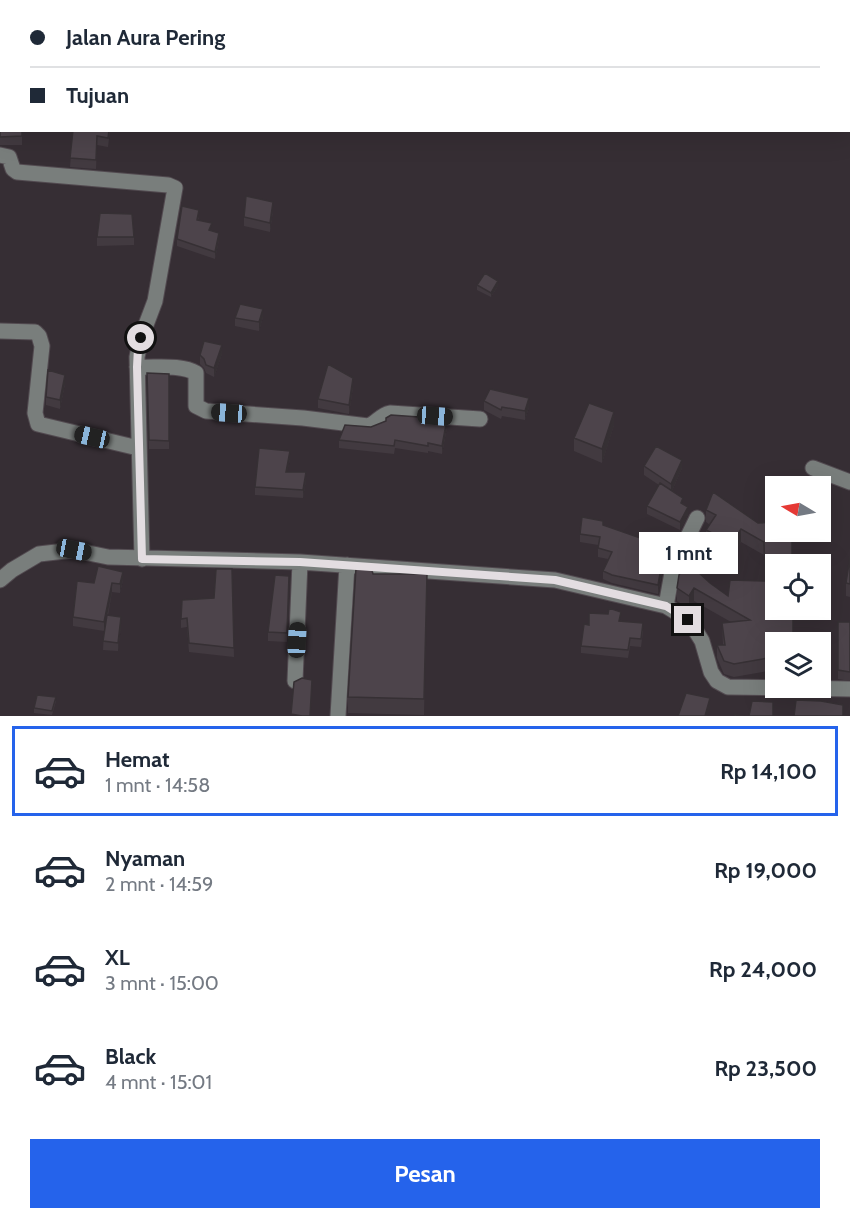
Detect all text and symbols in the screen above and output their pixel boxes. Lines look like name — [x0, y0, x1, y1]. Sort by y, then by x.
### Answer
text: Jalan Aura Pering — [66, 24, 225, 51]
text: Tujuan — [66, 82, 129, 109]
route start — [127, 324, 154, 351]
car — [210, 403, 248, 423]
car — [416, 406, 454, 426]
car — [72, 424, 112, 450]
north arrow — [765, 476, 831, 542]
map controls — [765, 476, 831, 698]
callout: 1 mnt — [638, 533, 738, 575]
car — [55, 538, 93, 562]
text: 1 mnt — [665, 541, 712, 565]
button: locate — [765, 554, 831, 620]
route end — [674, 606, 701, 633]
car — [287, 622, 307, 658]
button: layers — [765, 632, 831, 698]
icon: car — [33, 744, 87, 798]
text: Hemat — [105, 746, 170, 773]
text: Rp 14,100 — [720, 758, 817, 785]
text: 1 mnt · 14:58 — [105, 773, 210, 797]
icon: car — [33, 843, 87, 897]
text: Nyaman — [105, 845, 185, 872]
text: Rp 19,000 — [714, 857, 817, 884]
text: 2 mnt · 14:59 — [105, 872, 213, 896]
icon: car — [33, 942, 87, 996]
text: XL — [105, 944, 130, 971]
text: Rp 24,000 — [709, 956, 817, 983]
text: 3 mnt · 15:00 — [105, 971, 219, 995]
icon: car — [33, 1041, 87, 1095]
text: Black — [105, 1043, 156, 1070]
text: Rp 23,500 — [714, 1055, 817, 1082]
text: 4 mnt · 15:01 — [105, 1070, 212, 1094]
button: Pesan — [30, 1139, 820, 1208]

